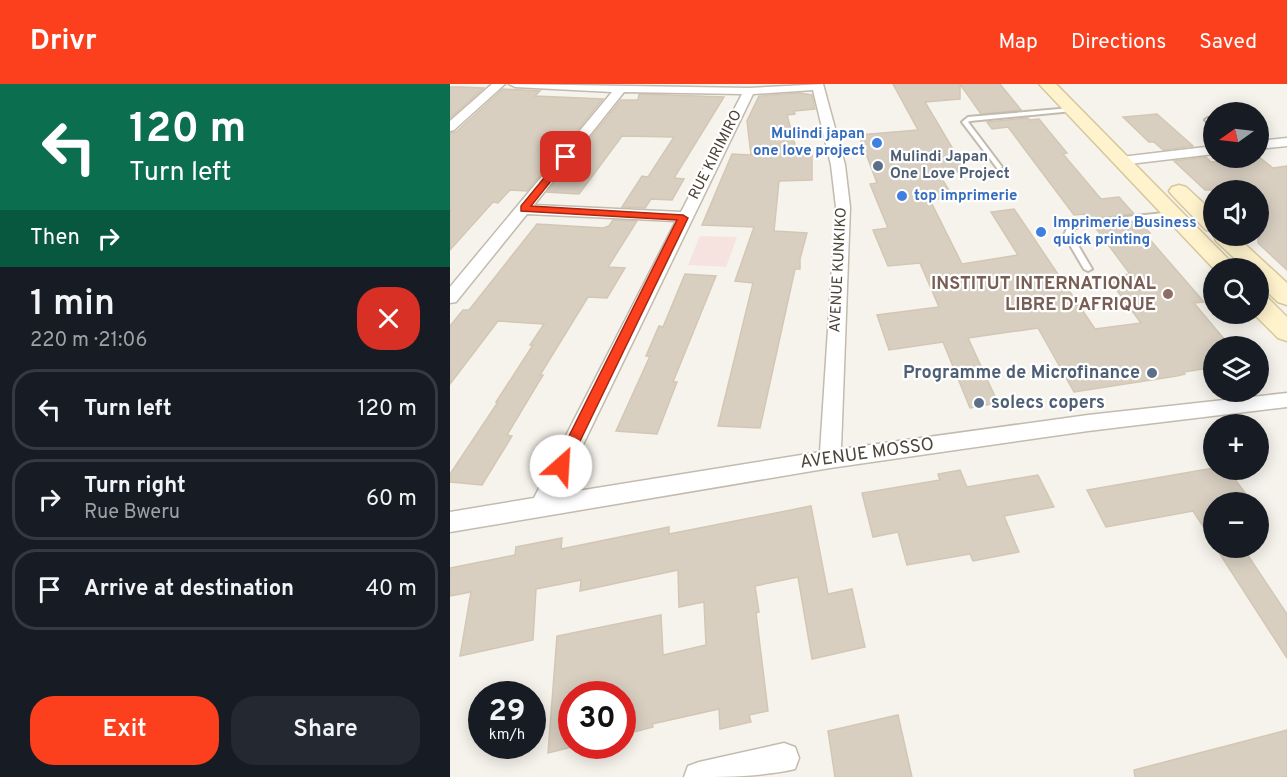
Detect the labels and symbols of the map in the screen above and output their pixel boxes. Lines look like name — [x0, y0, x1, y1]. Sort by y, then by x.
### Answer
north arrow — [1203, 102, 1269, 168]
street label: RUE KIRIMIRO — [685, 107, 747, 203]
place label: Mulindi japan one love project — [753, 125, 865, 161]
pin — [540, 131, 591, 182]
marker: Mulindi japan one love project — [870, 136, 884, 150]
place label: Mulindi Japan One Love Project — [890, 148, 1010, 184]
marker: Mulindi Japan One Love Project — [871, 159, 885, 173]
place label: top imprimerie — [914, 187, 1017, 206]
marker: top imprimerie — [895, 189, 909, 203]
street label: AVENUE KUNKIKO — [826, 207, 852, 333]
place label: Imprimerie Business quick printing — [1053, 214, 1197, 250]
marker: Imprimerie Business quick printing — [1034, 225, 1048, 239]
place label: INSTITUT INTERNATIONAL LIBRE D'AFRIQUE — [931, 273, 1156, 317]
marker: INSTITUT INTERNATIONAL LIBRE D'AFRIQUE — [1161, 287, 1175, 301]
place label: Programme de Microfinance — [903, 362, 1140, 385]
marker: Programme de Microfinance — [1145, 366, 1159, 380]
place label: solecs copers — [991, 392, 1105, 415]
marker: solecs copers — [972, 396, 986, 410]
street label: AVENUE MOSSO — [799, 433, 935, 475]
position arrow — [529, 434, 593, 498]
speed limit sign: 30 — [558, 681, 636, 759]

